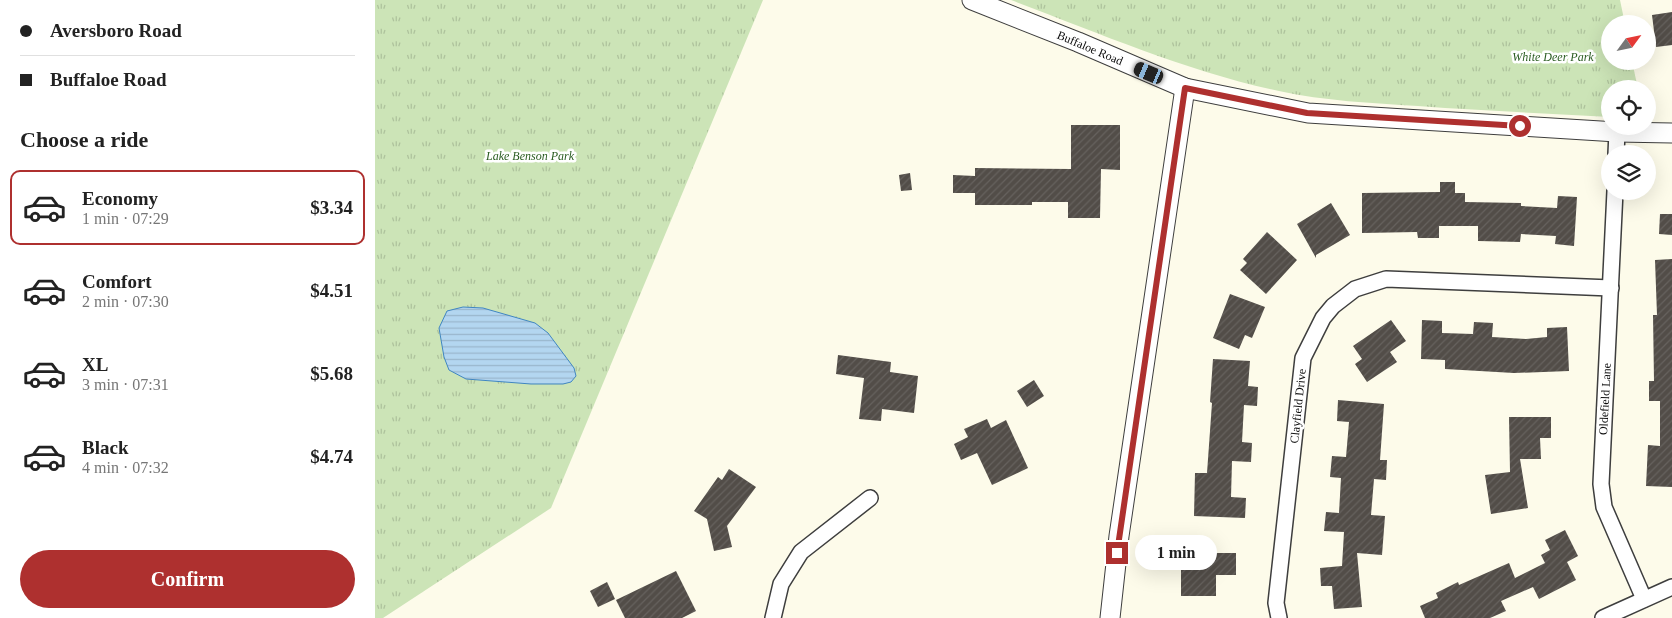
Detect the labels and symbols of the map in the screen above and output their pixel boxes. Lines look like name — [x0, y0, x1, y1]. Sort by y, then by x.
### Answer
north arrow — [1601, 15, 1656, 70]
street label: Buffaloe Road — [1055, 28, 1125, 68]
park label: White Deer Park — [1512, 50, 1594, 64]
car — [1132, 60, 1165, 86]
route start — [1509, 115, 1531, 137]
park label: Lake Benson Park — [485, 149, 575, 163]
street label: Oldefield Lane — [1596, 363, 1614, 435]
street label: Clayfield Drive — [1287, 368, 1309, 444]
callout: 1 min — [1135, 536, 1217, 570]
route end — [1106, 542, 1128, 564]

